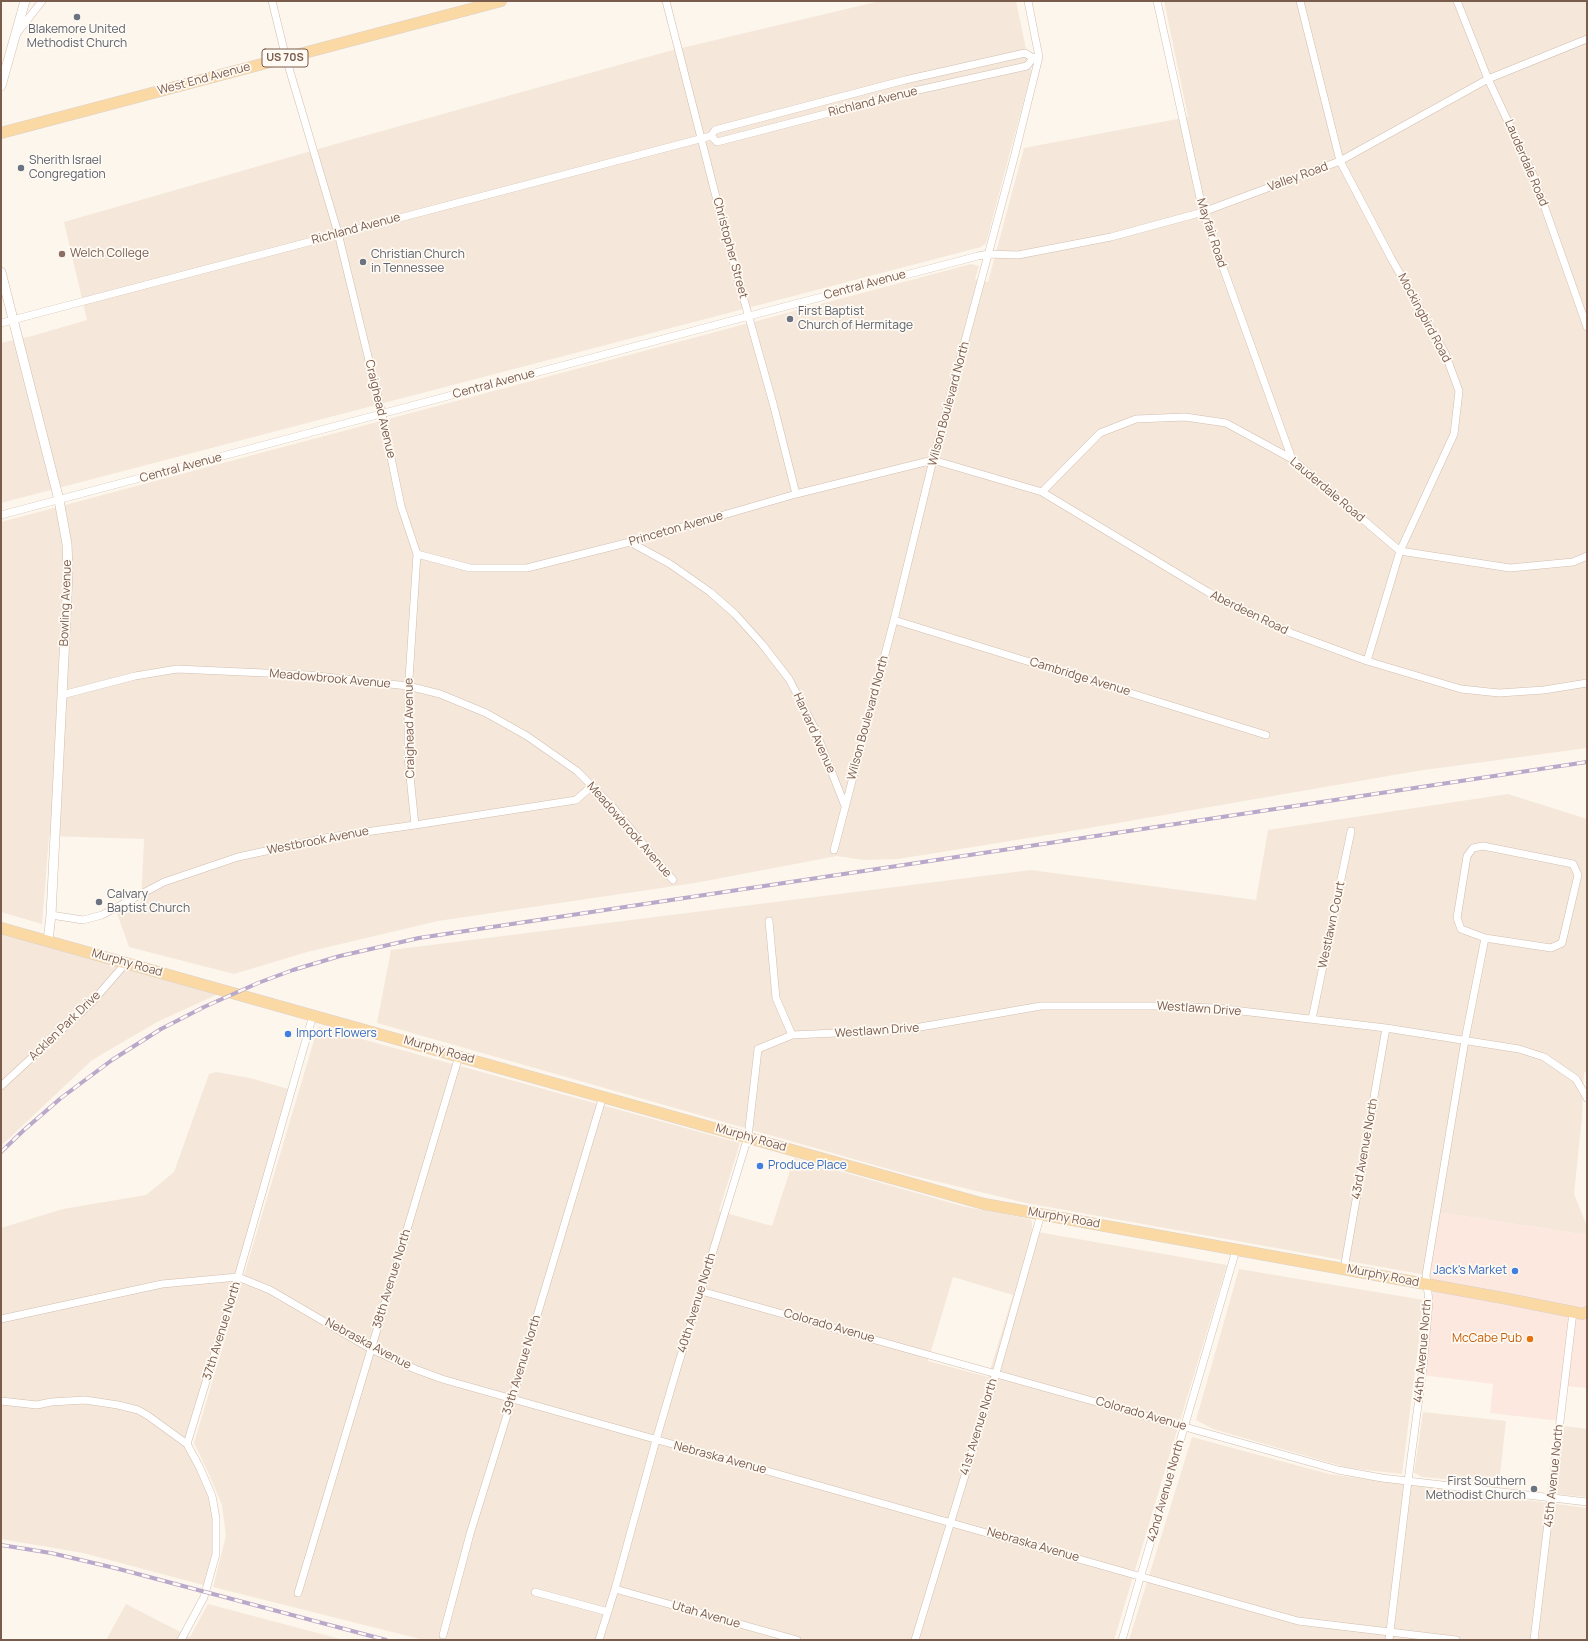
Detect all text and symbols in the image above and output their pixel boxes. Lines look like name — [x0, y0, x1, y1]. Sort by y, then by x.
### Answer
marker: Blakemore United Methodist Church — [72, 12, 82, 22]
place label: Blakemore United Methodist Church — [27, 23, 127, 51]
road number: US 70S — [262, 49, 308, 67]
street label: West End Avenue — [156, 60, 252, 98]
street label: Richland Avenue — [827, 84, 919, 120]
street label: Lauderdale Road — [1501, 118, 1551, 208]
place label: Sherith Israel Congregation — [29, 154, 106, 182]
street label: Valley Road — [1266, 159, 1330, 195]
marker: Sherith Israel Congregation — [16, 163, 26, 173]
street label: Christopher Street — [710, 196, 750, 300]
street label: Mayfair Road — [1193, 197, 1229, 269]
street label: Richland Avenue — [310, 210, 402, 248]
place label: Welch College — [70, 247, 149, 261]
place label: Christian Church in Tennessee — [371, 248, 465, 276]
marker: Welch College — [57, 249, 67, 259]
marker: Christian Church in Tennessee — [358, 257, 368, 267]
street label: Central Avenue — [822, 267, 908, 303]
street label: Mockingbird Road — [1394, 271, 1454, 365]
place label: First Baptist Church of Hermitage — [798, 305, 913, 333]
marker: First Baptist Church of Hermitage — [785, 314, 795, 324]
street label: Wilson Boulevard North — [925, 340, 973, 468]
street label: Craighead Avenue — [362, 358, 398, 460]
street label: Central Avenue — [451, 366, 537, 402]
street label: Central Avenue — [138, 450, 224, 486]
street label: Lauderdale Road — [1287, 455, 1367, 525]
street label: Princeton Avenue — [627, 509, 725, 549]
street label: Bowling Avenue — [57, 559, 75, 647]
street label: Aberdeen Road — [1208, 588, 1290, 638]
street label: Wilson Boulevard North — [844, 654, 892, 782]
street label: Cambridge Avenue — [1028, 655, 1132, 699]
street label: Meadowbrook Avenue — [269, 667, 391, 691]
street label: Craighead Avenue — [402, 678, 418, 778]
street label: Harvard Avenue — [790, 691, 838, 775]
street label: Meadowbrook Avenue — [584, 779, 674, 881]
street label: Westbrook Avenue — [266, 824, 370, 858]
street label: Westlawn Court — [1316, 880, 1348, 970]
place label: Calvary Baptist Church — [107, 888, 190, 916]
marker: Calvary Baptist Church — [94, 897, 104, 907]
street label: Murphy Road — [90, 946, 164, 980]
street label: Acklen Park Drive — [26, 988, 104, 1064]
street label: Westlawn Drive — [1156, 999, 1242, 1019]
street label: Westlawn Drive — [834, 1021, 920, 1041]
place label: Import Flowers — [296, 1027, 377, 1041]
marker: Import Flowers — [283, 1029, 293, 1039]
street label: Murphy Road — [402, 1033, 476, 1067]
street label: 43rd Avenue North — [1349, 1097, 1381, 1201]
street label: Murphy Road — [714, 1121, 788, 1155]
place label: Produce Place — [768, 1159, 847, 1173]
marker: Produce Place — [755, 1161, 765, 1171]
street label: Murphy Road — [1027, 1205, 1101, 1231]
street label: 38th Avenue North — [370, 1228, 414, 1330]
street label: 40th Avenue North — [675, 1251, 719, 1355]
street label: Murphy Road — [1346, 1262, 1420, 1290]
place label: Jack's Market — [1433, 1264, 1507, 1278]
marker: Jack's Market — [1510, 1266, 1520, 1276]
street label: 37th Avenue North — [200, 1280, 244, 1382]
street label: 44th Avenue North — [1411, 1299, 1435, 1403]
street label: Colorado Avenue — [782, 1306, 876, 1346]
street label: 39th Avenue North — [500, 1313, 544, 1417]
street label: Nebraska Avenue — [322, 1315, 414, 1373]
place label: McCabe Pub — [1452, 1332, 1522, 1346]
marker: McCabe Pub — [1525, 1334, 1535, 1344]
street label: 41st Avenue North — [957, 1377, 1001, 1477]
street label: Colorado Avenue — [1094, 1394, 1188, 1434]
street label: 45th Avenue North — [1541, 1424, 1567, 1528]
street label: 42nd Avenue North — [1145, 1438, 1187, 1544]
street label: Nebraska Avenue — [672, 1439, 768, 1477]
place label: First Southern Methodist Church — [1426, 1475, 1526, 1503]
marker: First Southern Methodist Church — [1529, 1484, 1539, 1494]
street label: Nebraska Avenue — [985, 1525, 1081, 1565]
street label: Utah Avenue — [670, 1598, 742, 1632]

